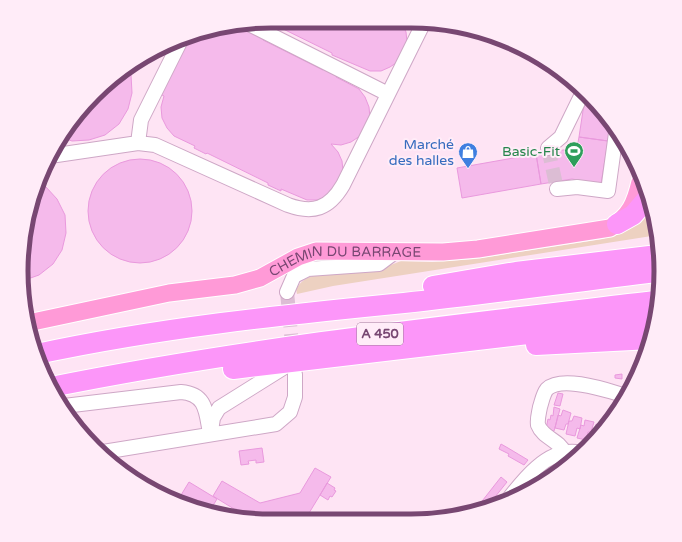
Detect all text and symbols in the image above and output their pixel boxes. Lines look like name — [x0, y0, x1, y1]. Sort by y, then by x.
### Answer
place label: Marché des halles — [389, 136, 454, 169]
sports icon: Basic-Fit — [563, 140, 585, 168]
shop icon: Marché des halles — [457, 141, 479, 169]
place label: Basic-Fit — [502, 143, 561, 160]
street label: CHEMIN DU BARRAGE — [266, 242, 421, 280]
road number: A 450 — [357, 323, 403, 345]

